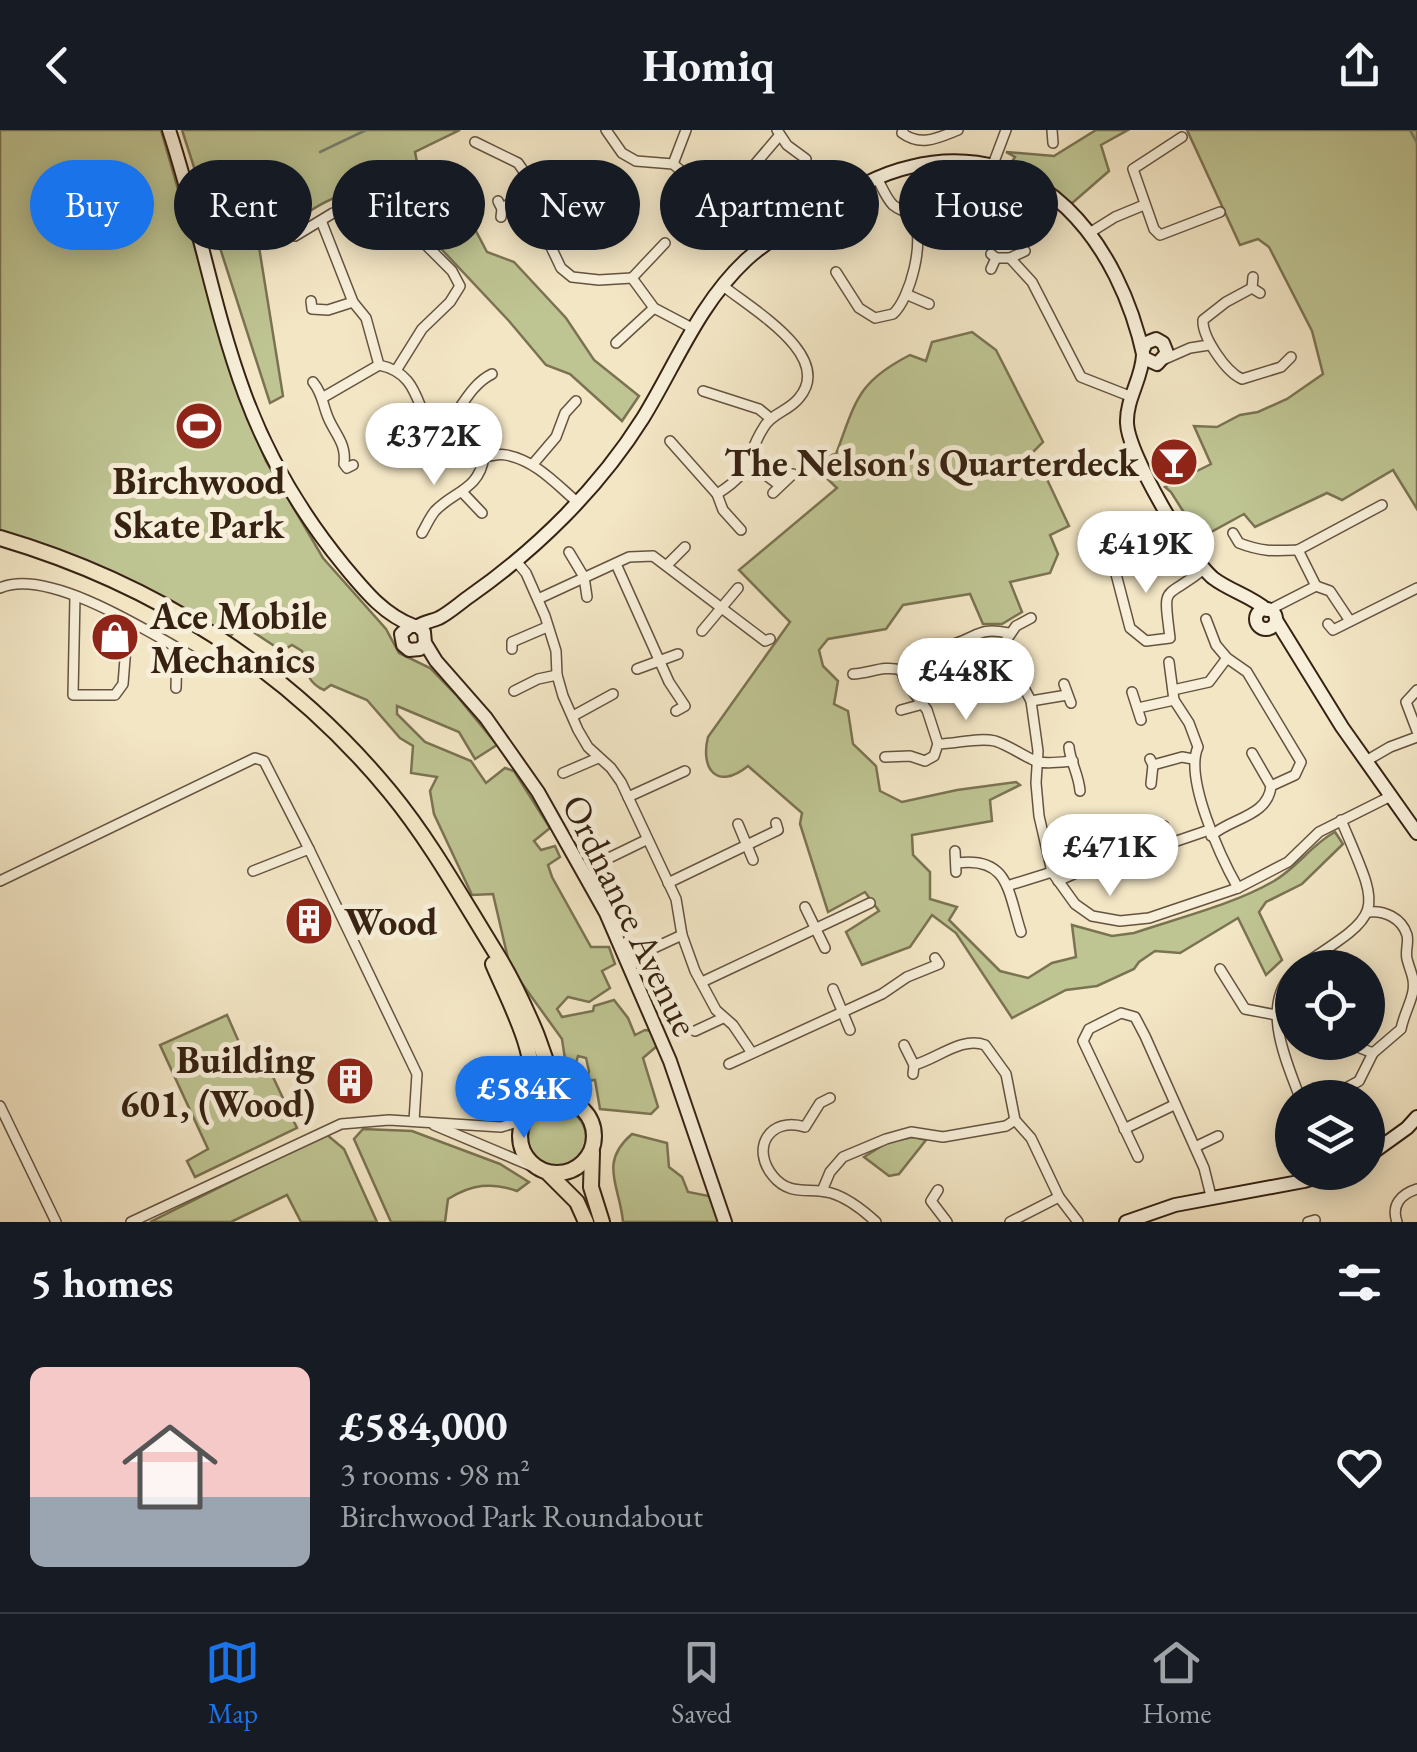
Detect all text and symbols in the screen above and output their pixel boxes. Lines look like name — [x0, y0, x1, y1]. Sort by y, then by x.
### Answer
text: Homiq — [642, 36, 775, 94]
icon: back — [30, 38, 85, 93]
icon: share — [1332, 38, 1387, 93]
chip: Buy — [30, 160, 154, 250]
chip: Rent — [174, 160, 312, 250]
chip: Filters — [332, 160, 485, 250]
chip: New — [505, 160, 640, 250]
chip: Apartment — [660, 160, 879, 250]
chip: House — [899, 160, 1058, 250]
sports icon: Birchwood Skate Park — [173, 400, 225, 452]
pin: £372K — [364, 403, 504, 488]
text: £372K — [387, 414, 481, 456]
bar icon: The Nelson's Quarterdeck — [1148, 436, 1200, 488]
place label: The Nelson's Quarterdeck — [724, 438, 1140, 487]
place label: Birchwood Skate Park — [112, 456, 286, 549]
pin: £419K — [1076, 511, 1216, 596]
text: £419K — [1099, 522, 1193, 564]
place label: Ace Mobile Mechanics — [149, 591, 327, 684]
shop icon: Ace Mobile Mechanics — [89, 611, 141, 663]
pin: £448K — [896, 638, 1036, 723]
text: £448K — [919, 649, 1013, 691]
street label: Ordnance Avenue — [551, 786, 711, 1044]
pin: £471K — [1040, 814, 1180, 899]
text: £471K — [1063, 825, 1157, 867]
building icon: Wood — [283, 895, 335, 947]
place label: Wood — [344, 897, 438, 946]
map controls — [1275, 950, 1385, 1190]
button: locate — [1275, 950, 1385, 1060]
place label: Building 601, (Wood) — [120, 1035, 316, 1128]
building icon: Building 601, (Wood) — [324, 1055, 376, 1107]
pin: £584K — [454, 1056, 594, 1141]
text: £584K — [477, 1067, 571, 1109]
button: layers — [1275, 1080, 1385, 1190]
text: 5 homes — [30, 1255, 173, 1310]
icon: filters — [1332, 1255, 1387, 1310]
text: £584,000 — [340, 1398, 508, 1453]
icon: home — [110, 1407, 230, 1527]
icon: heart — [1332, 1440, 1387, 1495]
text: 3 rooms · 98 m² — [340, 1453, 530, 1495]
text: Birchwood Park Roundabout — [340, 1495, 703, 1537]
tab: Map — [205, 1635, 260, 1731]
tab: Saved — [671, 1635, 731, 1731]
tab: Home — [1142, 1635, 1212, 1731]

